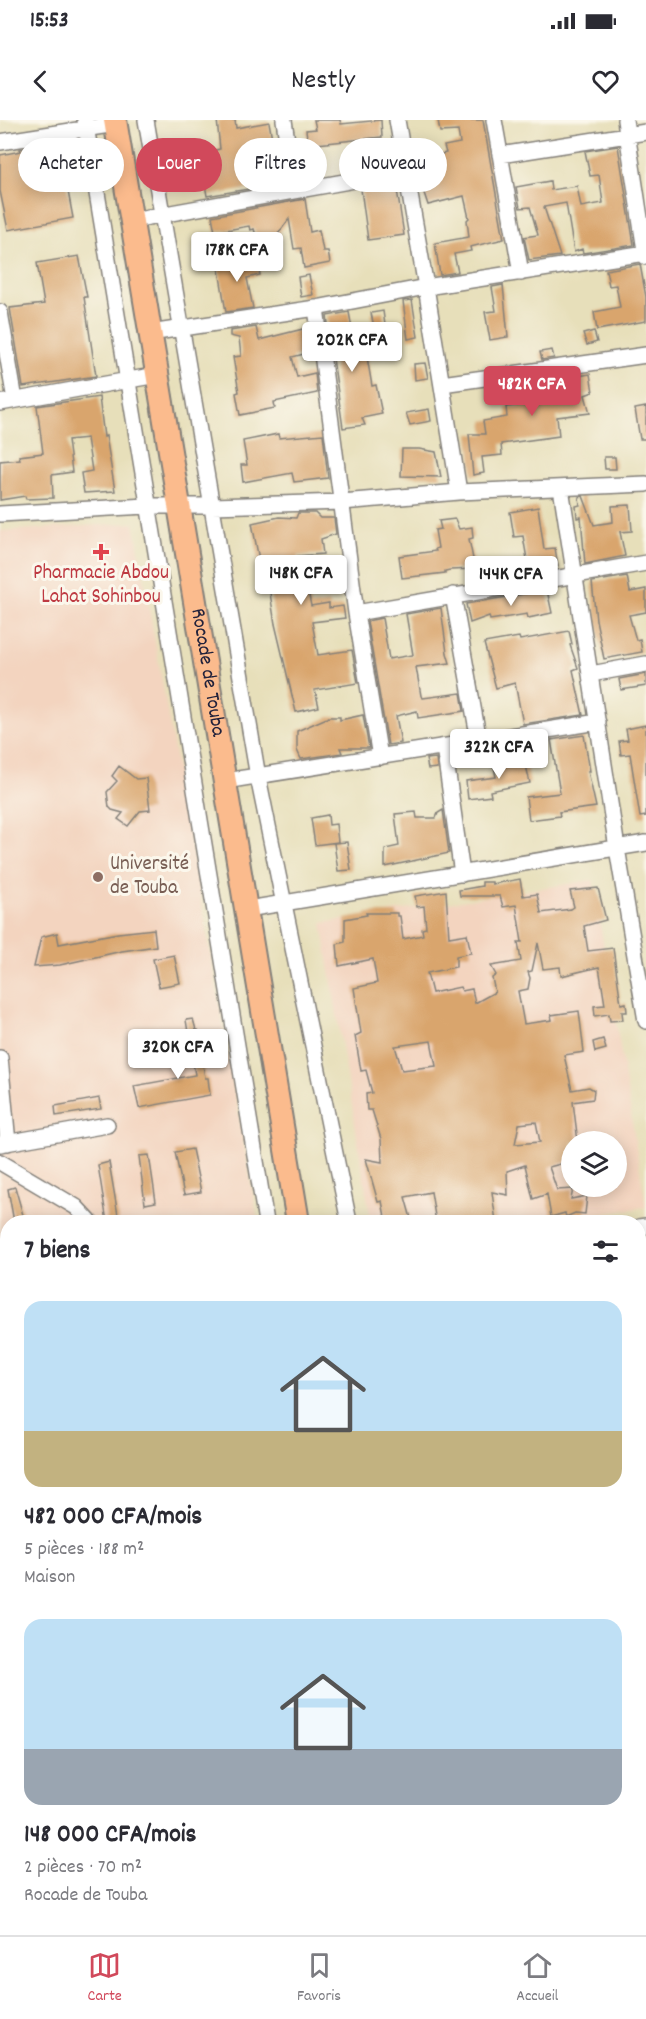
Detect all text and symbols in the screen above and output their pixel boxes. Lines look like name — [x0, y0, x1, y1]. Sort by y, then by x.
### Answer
text: 15:53 — [30, 6, 69, 37]
text: Nestly — [291, 62, 355, 101]
icon: back — [24, 65, 57, 98]
icon: heart — [589, 65, 622, 98]
chip: Acheter — [18, 138, 124, 192]
chip: Louer — [136, 138, 222, 192]
chip: Filtres — [234, 138, 327, 192]
chip: Nouveau — [339, 138, 447, 192]
pin: 178K CFA — [175, 232, 299, 283]
text: 178K CFA — [205, 237, 269, 265]
pin: 202K CFA — [290, 322, 414, 373]
text: 202K CFA — [316, 327, 388, 355]
pin: 482K CFA — [470, 366, 594, 417]
text: 482K CFA — [498, 371, 566, 399]
marker: Pharmacie Abdou Lahat Sohinbou — [94, 545, 108, 559]
pin: 148K CFA — [239, 555, 363, 606]
pin: 144K CFA — [449, 556, 573, 607]
place label: Pharmacie Abdou Lahat Sohinbou — [33, 559, 169, 613]
text: 148K CFA — [269, 560, 333, 588]
text: 144K CFA — [479, 561, 543, 589]
street label: Rocade de Touba — [181, 606, 232, 740]
pin: 322K CFA — [437, 729, 561, 780]
text: 322K CFA — [464, 734, 534, 762]
place label: Université de Touba — [110, 850, 189, 904]
marker: Université de Touba — [91, 870, 105, 884]
pin: 320K CFA — [116, 1029, 240, 1080]
text: 320K CFA — [142, 1034, 214, 1062]
map controls — [561, 1131, 627, 1197]
button: layers — [561, 1131, 627, 1197]
text: 7 biens — [24, 1233, 90, 1270]
icon: filters — [589, 1235, 622, 1268]
icon: home — [269, 1340, 377, 1448]
text: 482 000 CFA/mois — [24, 1499, 202, 1536]
text: 5 pièces · 188 m² — [24, 1536, 144, 1564]
text: Maison — [24, 1564, 75, 1592]
icon: home — [269, 1658, 377, 1766]
text: 148 000 CFA/mois — [24, 1817, 197, 1854]
text: 2 pièces · 70 m² — [24, 1854, 142, 1882]
text: Rocade de Touba — [24, 1882, 147, 1910]
tab: Carte — [88, 1949, 122, 2008]
tab: Favoris — [297, 1949, 341, 2008]
tab: Accueil — [516, 1949, 558, 2008]

